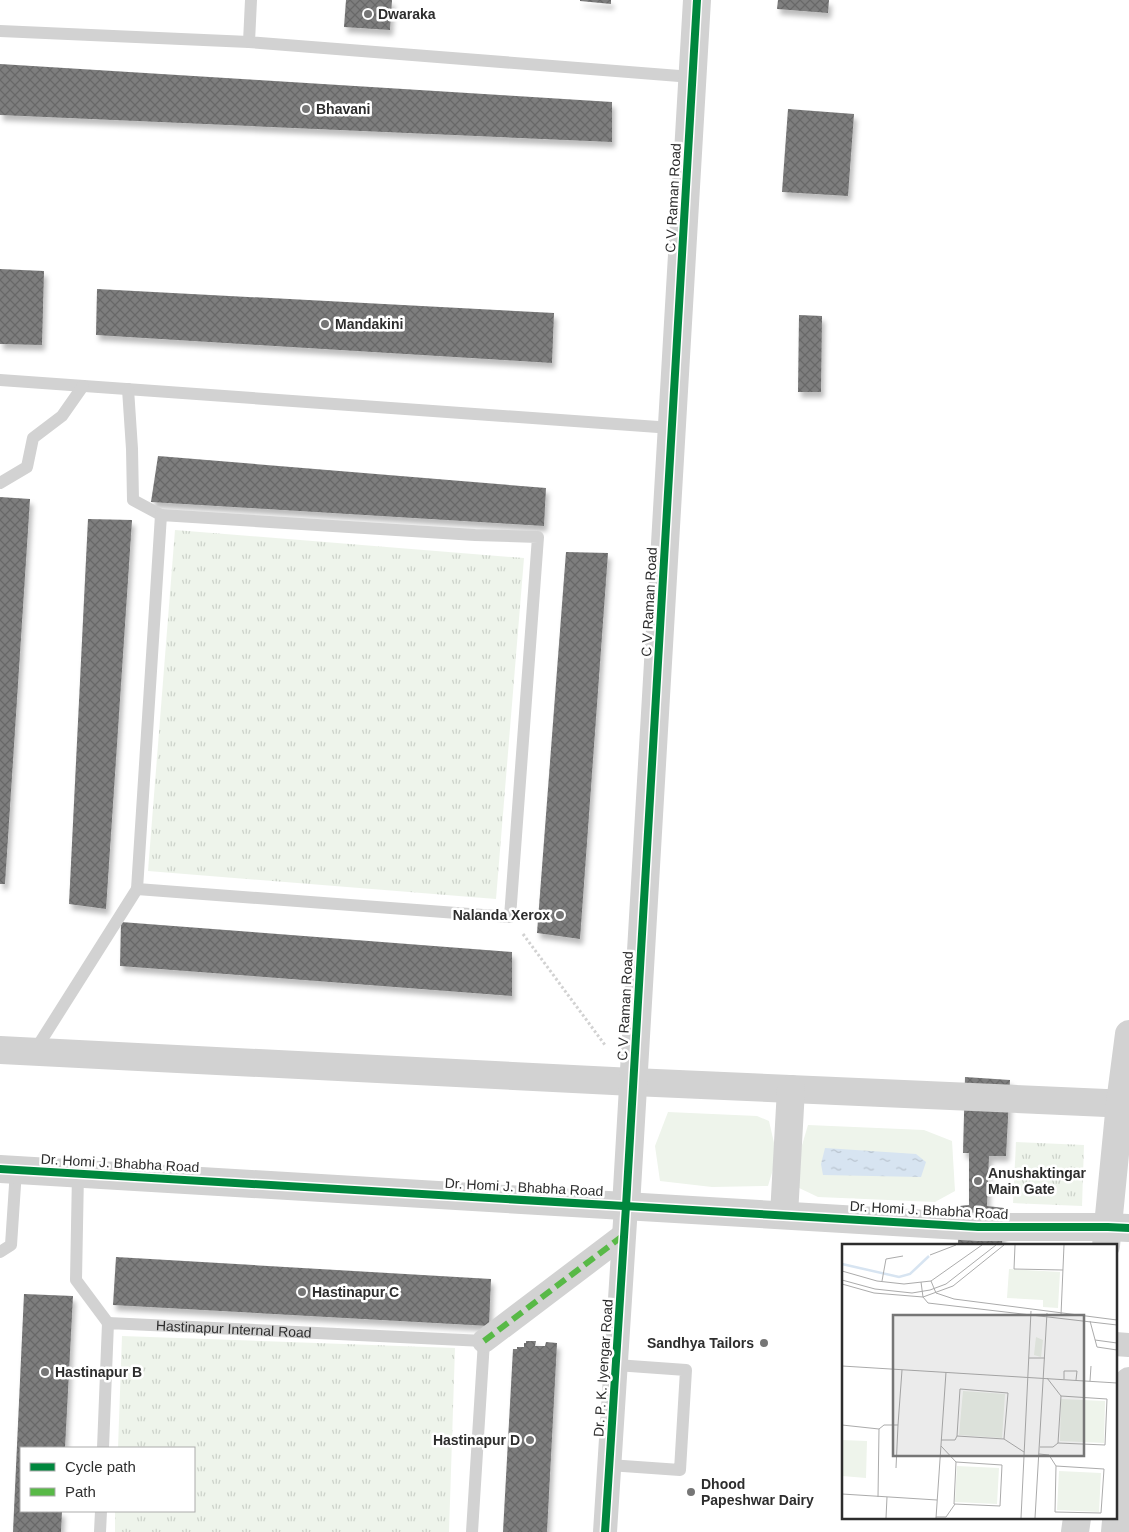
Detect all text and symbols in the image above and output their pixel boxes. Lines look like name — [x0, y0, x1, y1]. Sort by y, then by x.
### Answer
place label: Dwaraka — [378, 6, 436, 22]
marker: Dwaraka — [362, 8, 374, 20]
place label: Bhavani — [316, 101, 370, 117]
marker: Bhavani — [300, 103, 312, 115]
street label: C V Raman Road — [662, 143, 684, 253]
place label: Mandakini — [335, 316, 403, 332]
marker: Mandakini — [319, 318, 331, 330]
street label: C V Raman Road — [638, 547, 660, 657]
place label: Nalanda Xerox — [453, 907, 550, 923]
marker: Nalanda Xerox — [554, 909, 566, 921]
street label: C V Raman Road — [614, 951, 636, 1061]
street label: Dr. Homi J. Bhabha Road — [40, 1151, 200, 1175]
place label: Anushaktingar Main Gate — [988, 1165, 1087, 1197]
street label: Dr. Homi J. Bhabha Road — [444, 1175, 604, 1199]
marker: Anushaktingar Main Gate — [972, 1175, 984, 1187]
street label: Dr. Homi J. Bhabha Road — [849, 1198, 1009, 1222]
inset map — [842, 1244, 1116, 1520]
place label: Hastinapur C — [312, 1284, 399, 1300]
marker: Hastinapur C — [296, 1286, 308, 1298]
street label: Dr. P. K. Iyengar Road — [590, 1298, 616, 1438]
street label: Hastinapur Internal Road — [156, 1317, 312, 1341]
place label: Sandhya Tailors — [647, 1335, 754, 1351]
marker: Sandhya Tailors — [758, 1337, 770, 1349]
place label: Hastinapur B — [55, 1364, 142, 1380]
marker: Hastinapur B — [39, 1366, 51, 1378]
place label: Hastinapur D — [433, 1432, 520, 1448]
marker: Hastinapur D — [524, 1434, 536, 1446]
legend — [20, 1447, 195, 1512]
text: Cycle path — [65, 1458, 136, 1475]
place label: Dhood Papeshwar Dairy — [701, 1476, 814, 1508]
text: Path — [65, 1483, 96, 1500]
marker: Dhood Papeshwar Dairy — [685, 1486, 697, 1498]

